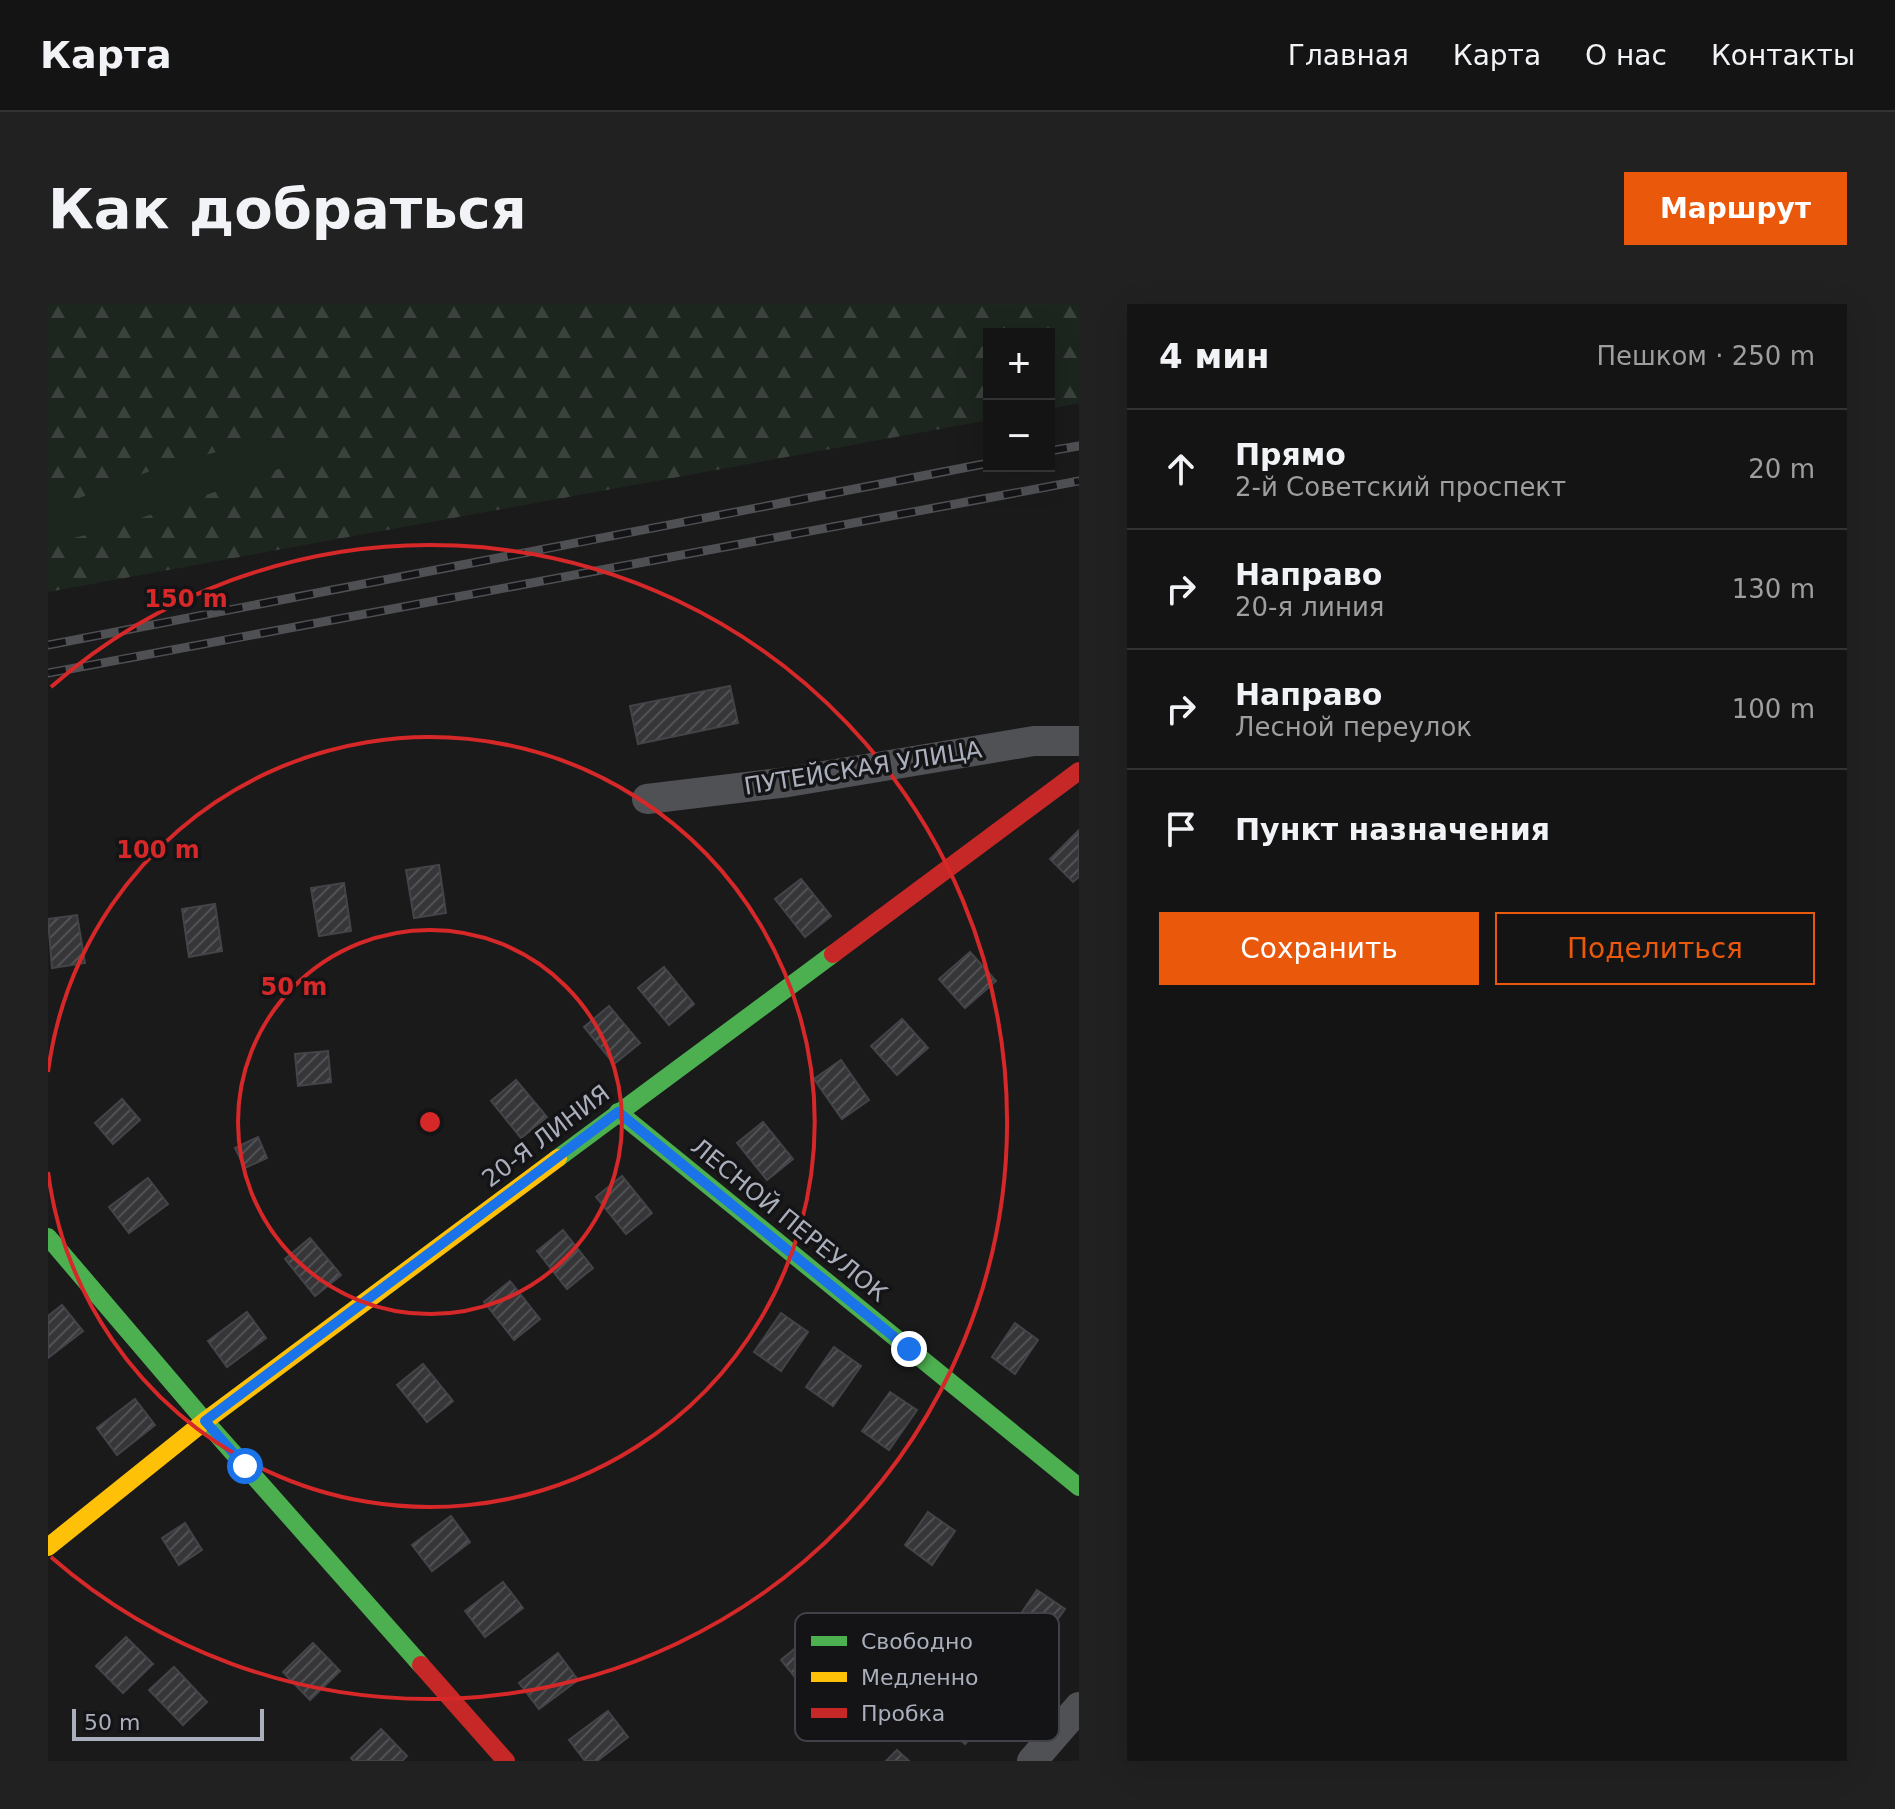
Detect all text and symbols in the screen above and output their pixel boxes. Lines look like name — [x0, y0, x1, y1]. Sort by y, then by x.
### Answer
text: Карта — [40, 33, 172, 77]
text: Главная — [1288, 39, 1409, 72]
text: Карта — [1453, 39, 1541, 72]
text: О нас — [1585, 39, 1667, 72]
text: Контакты — [1711, 39, 1855, 72]
button: Маршрут — [1624, 172, 1847, 245]
text: Как добраться — [48, 176, 527, 241]
map controls — [983, 328, 1055, 472]
button: + — [983, 328, 1055, 400]
text: 4 мин — [1159, 336, 1270, 376]
text: Пешком · 250 m — [1596, 341, 1815, 371]
button: − — [983, 400, 1055, 472]
text: Прямо — [1235, 437, 1346, 472]
icon: ahead — [1159, 447, 1203, 491]
text: 20 m — [1748, 454, 1815, 484]
text: 2-й Советский проспект — [1235, 472, 1566, 502]
text: Направо — [1235, 557, 1382, 592]
icon: right — [1159, 567, 1203, 611]
text: 130 m — [1732, 574, 1815, 604]
text: 150 m — [144, 585, 228, 613]
text: 20-я линия — [1235, 592, 1384, 622]
text: Направо — [1235, 677, 1382, 712]
icon: right — [1159, 687, 1203, 731]
text: 100 m — [1732, 694, 1815, 724]
text: Лесной переулок — [1235, 712, 1472, 742]
street label: ПУТЕЙСКАЯ УЛИЦА — [742, 734, 985, 801]
icon: arrive — [1159, 807, 1203, 851]
text: Пункт назначения — [1235, 812, 1550, 847]
text: 100 m — [116, 836, 200, 864]
button: Сохранить — [1159, 912, 1479, 985]
button: Поделиться — [1495, 912, 1815, 985]
text: 50 m — [261, 973, 327, 1001]
street label: 20-Я ЛИНИЯ — [477, 1079, 615, 1193]
centre of rings — [416, 1108, 444, 1136]
street label: ЛЕСНОЙ ПЕРЕУЛОК — [685, 1132, 893, 1308]
route end — [891, 1331, 927, 1367]
route start — [227, 1448, 263, 1484]
legend — [795, 1613, 1059, 1741]
text: Свободно — [861, 1629, 973, 1654]
text: Медленно — [861, 1665, 979, 1690]
text: Пробка — [861, 1701, 945, 1726]
scale bar — [72, 1705, 264, 1741]
text: 50 m — [84, 1710, 140, 1735]

